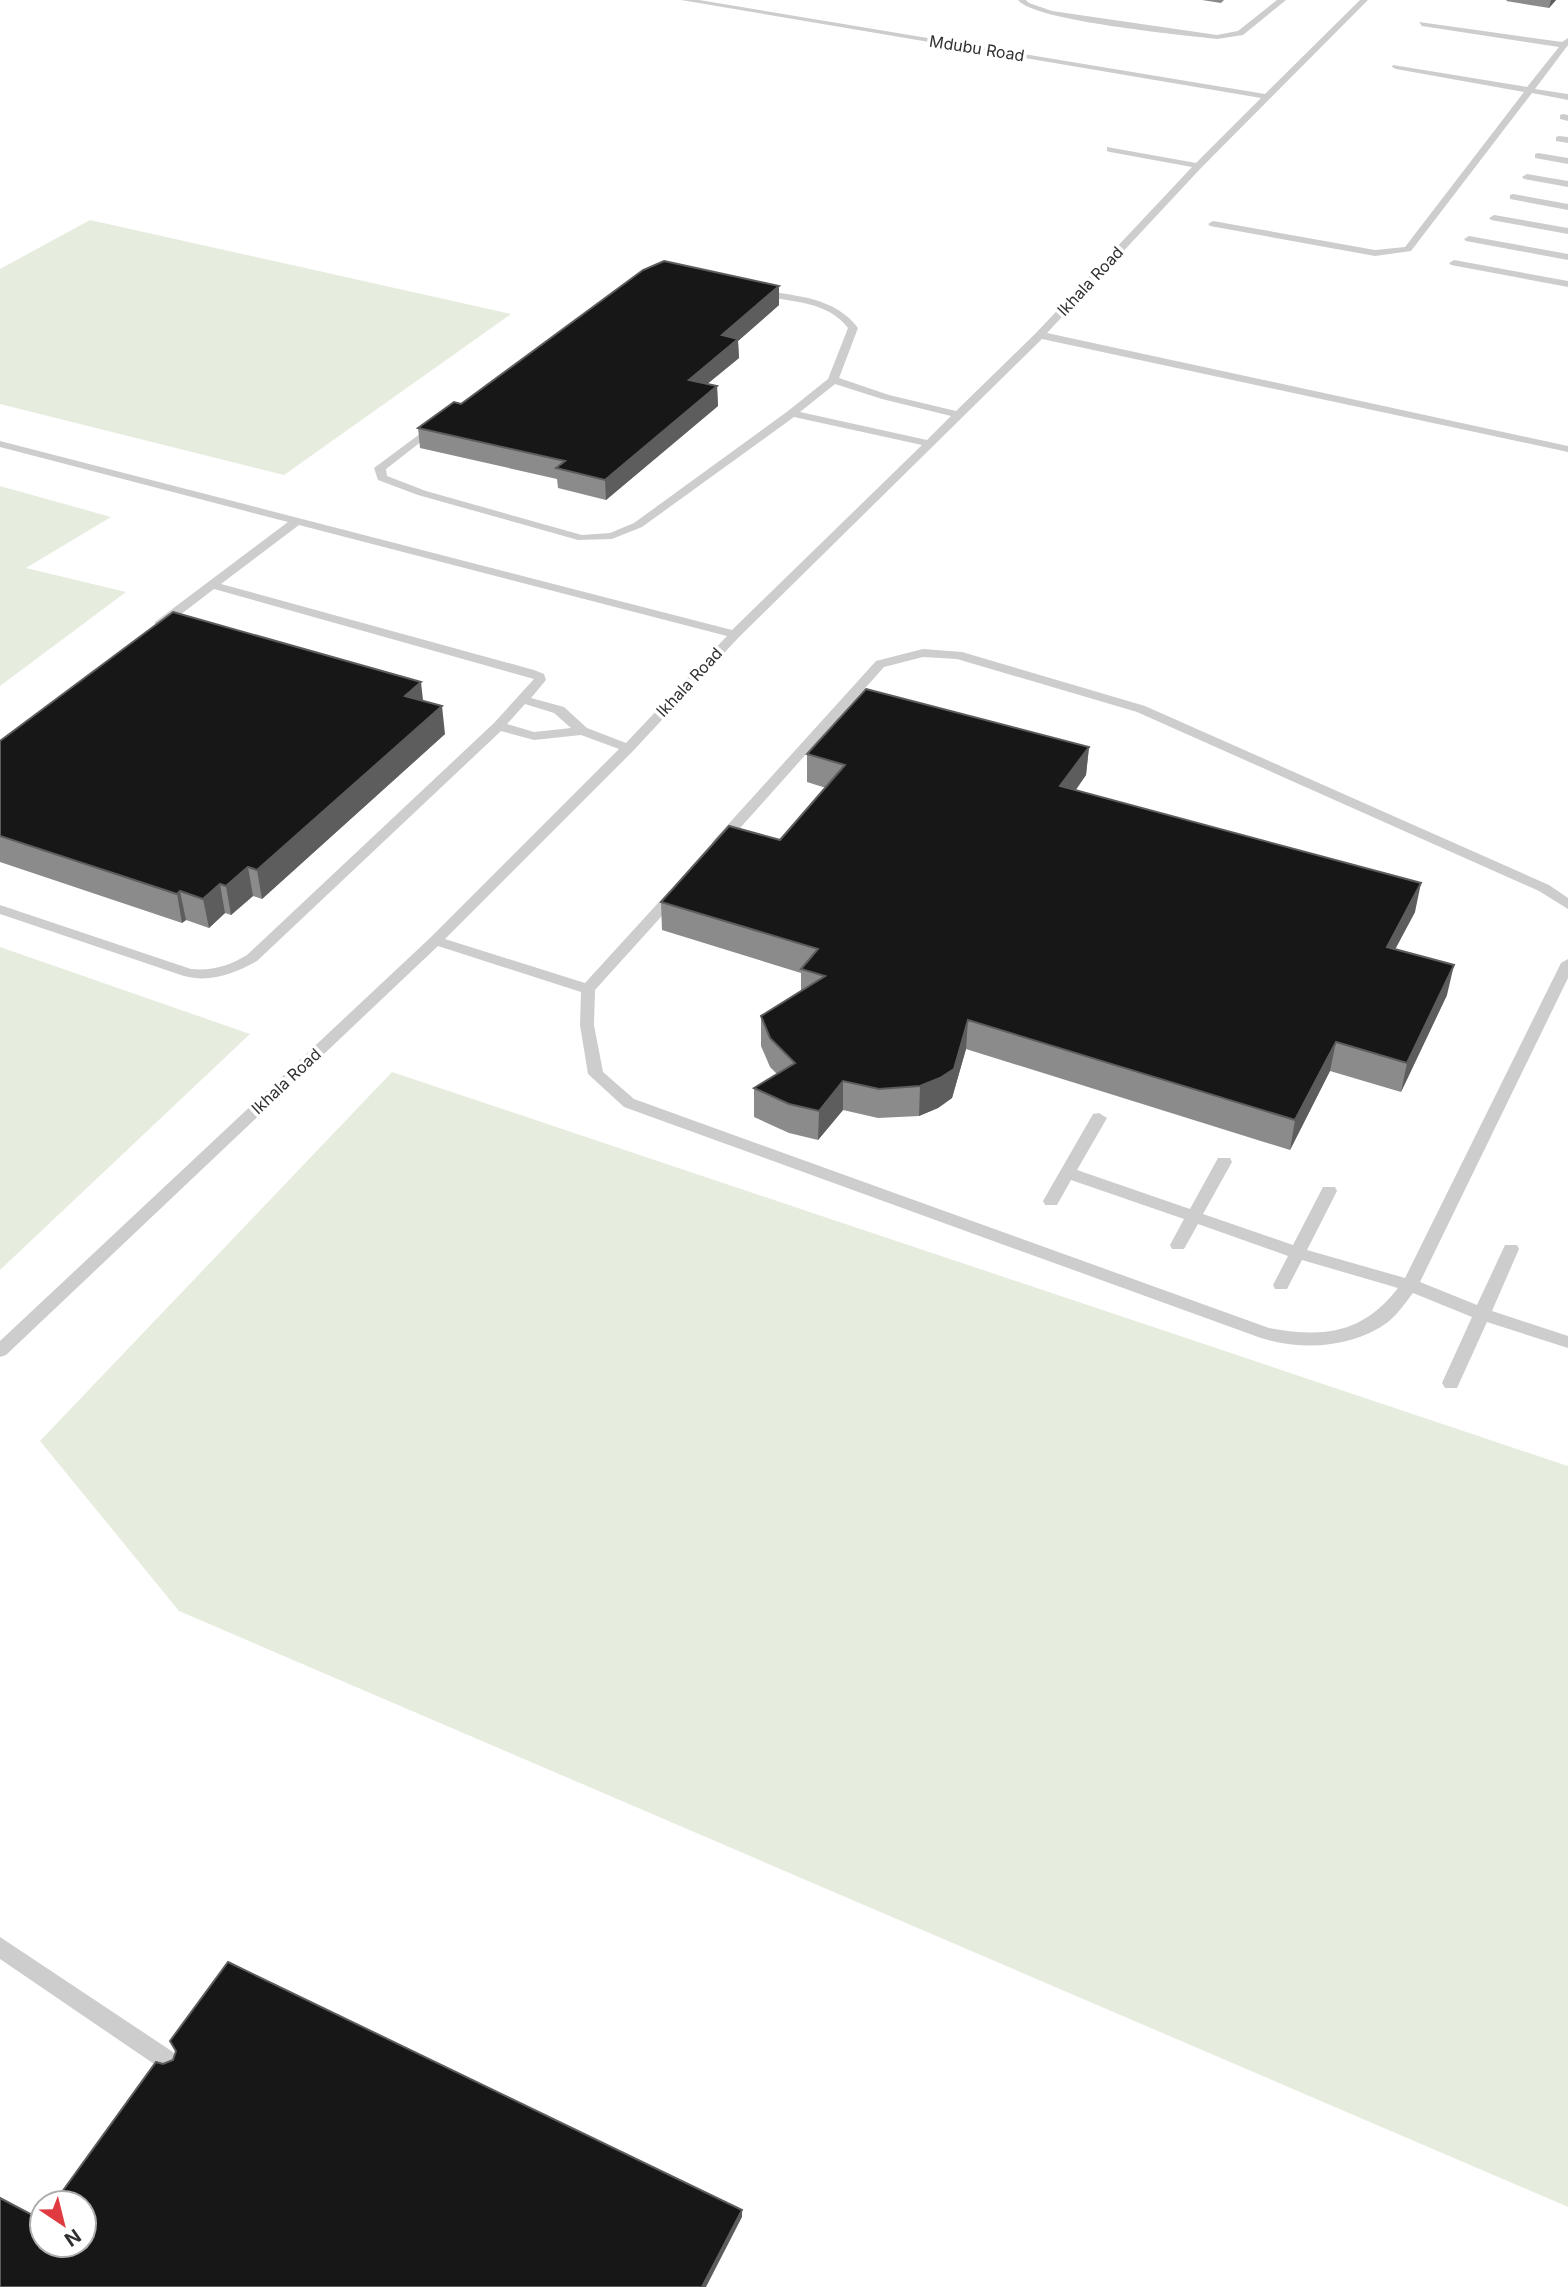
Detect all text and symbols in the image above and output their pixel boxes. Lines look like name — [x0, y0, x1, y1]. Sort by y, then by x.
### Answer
street label: Mdubu Road — [928, 31, 1026, 65]
street label: Ikhala Road — [1053, 242, 1127, 320]
street label: Ikhala Road — [652, 643, 726, 721]
street label: Ikhala Road — [247, 1044, 325, 1118]
north arrow — [28, 2189, 98, 2259]
text: N — [60, 2224, 85, 2251]

